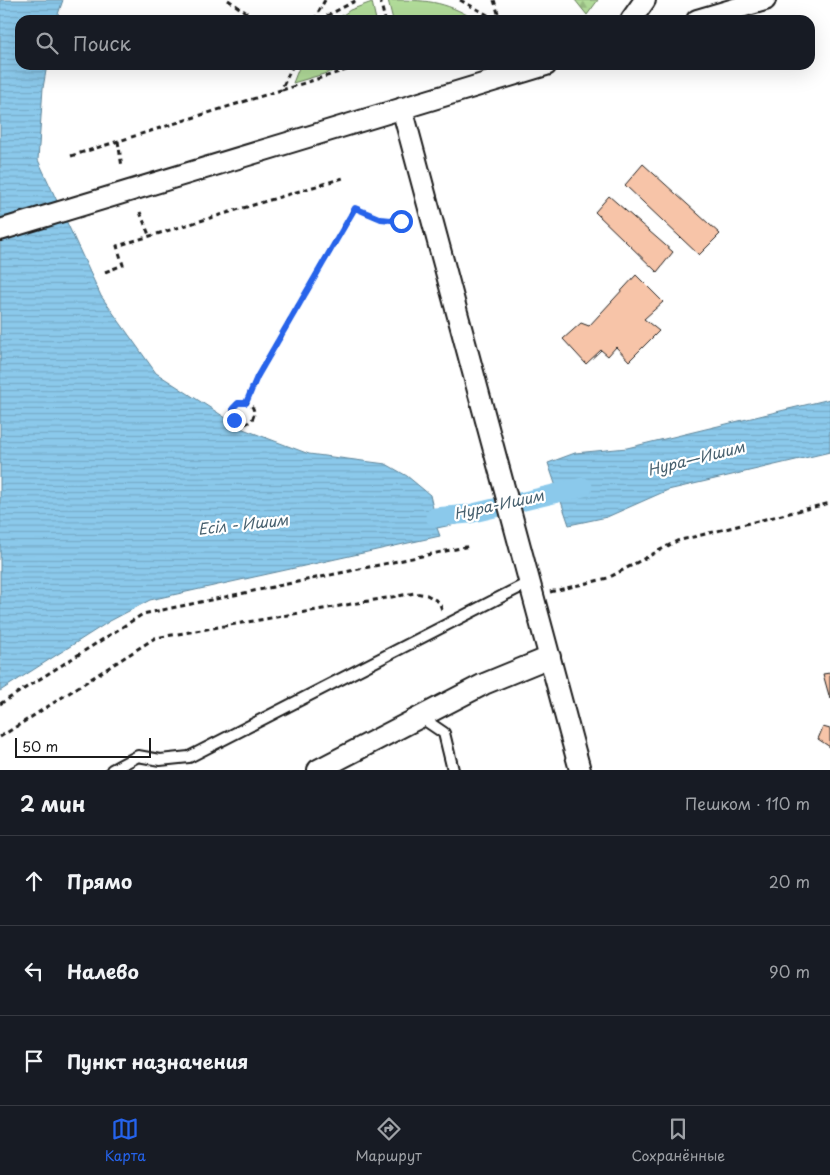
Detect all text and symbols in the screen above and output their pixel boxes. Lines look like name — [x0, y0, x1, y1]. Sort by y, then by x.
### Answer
search box — [15, 15, 815, 70]
icon: search — [33, 29, 61, 57]
text: Поиск — [73, 29, 131, 57]
route start — [390, 210, 413, 233]
route end — [223, 409, 246, 432]
water label: Нура—Ишим — [645, 434, 748, 481]
water label: Нура-Ишим — [452, 483, 547, 524]
water label: Есіл - Ишим — [197, 507, 290, 540]
scale bar — [15, 735, 151, 758]
text: 50 m — [22, 736, 58, 757]
text: 2 мин — [20, 787, 85, 819]
text: Пешком · 110 m — [685, 791, 810, 815]
icon: ahead — [20, 867, 48, 895]
text: Прямо — [67, 867, 132, 895]
text: 20 m — [769, 869, 810, 893]
icon: left — [20, 957, 48, 985]
text: Налево — [67, 957, 139, 985]
text: 90 m — [769, 959, 810, 983]
icon: arrive — [20, 1047, 48, 1075]
text: Пункт назначения — [67, 1047, 248, 1075]
tab: Карта — [105, 1115, 146, 1166]
tab: Маршрут — [356, 1115, 422, 1166]
tab: Сохранённые — [632, 1115, 725, 1166]

